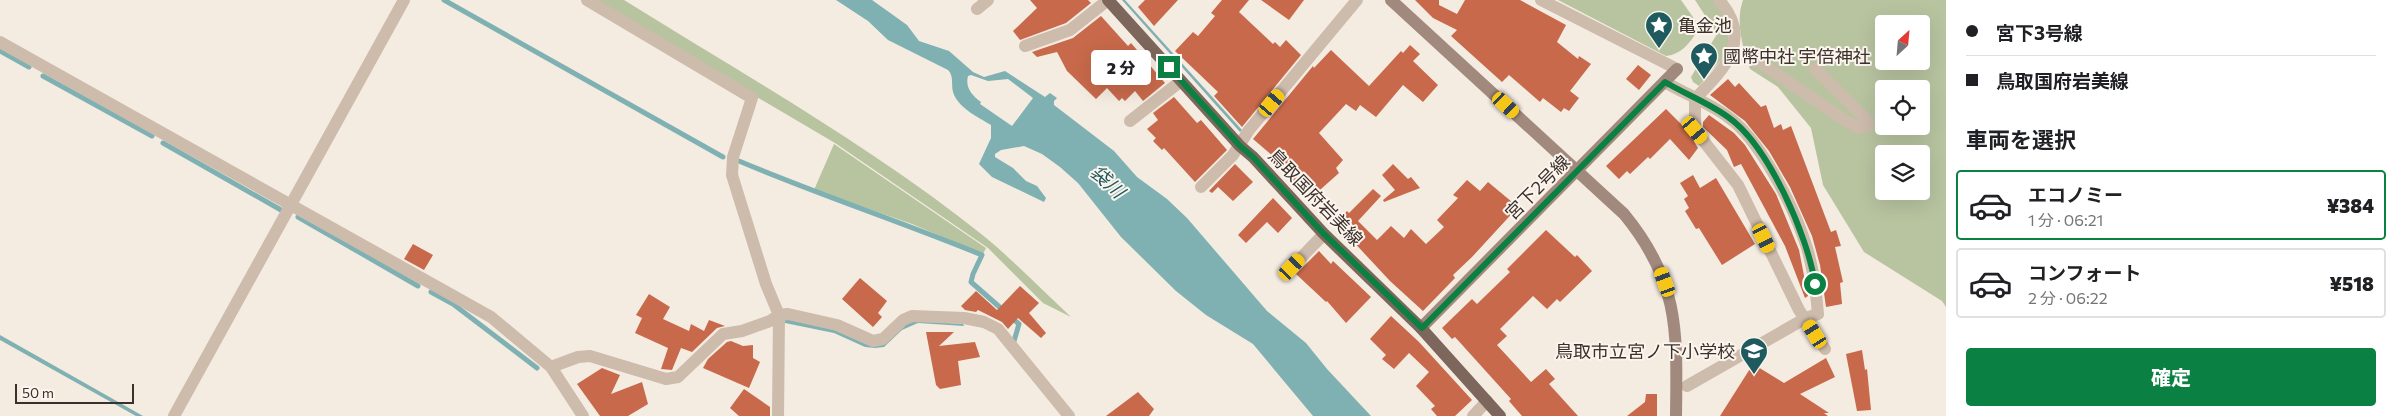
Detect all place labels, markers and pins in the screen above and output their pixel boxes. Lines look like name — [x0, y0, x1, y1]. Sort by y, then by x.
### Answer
place icon: 亀金池 — [1644, 10, 1674, 49]
place label: 亀金池 — [1678, 14, 1732, 36]
place icon: 國幣中社 宇倍神社 — [1689, 41, 1719, 80]
place label: 國幣中社 宇倍神社 — [1723, 45, 1870, 67]
school or university icon: 鳥取市立宮ノ下小学校 — [1739, 336, 1769, 375]
place label: 鳥取市立宮ノ下小学校 — [1555, 340, 1735, 362]

